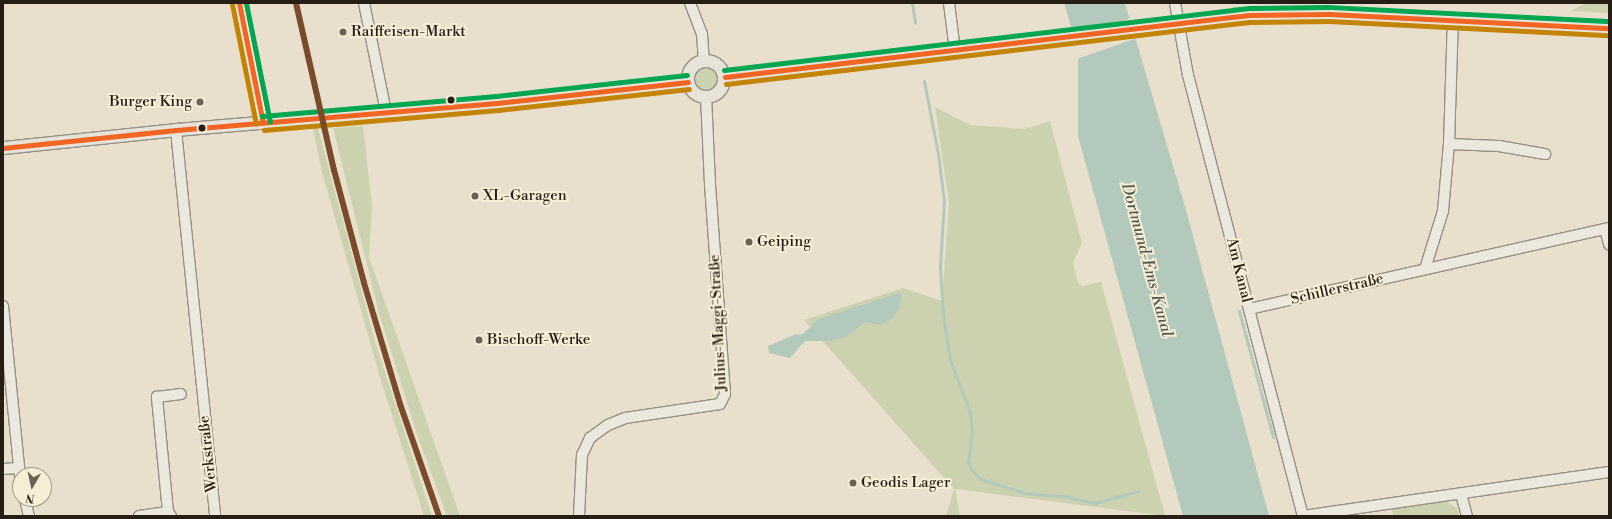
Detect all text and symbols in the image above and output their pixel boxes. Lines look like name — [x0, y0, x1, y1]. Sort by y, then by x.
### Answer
place label: Raiffeisen-Markt — [351, 23, 465, 41]
marker: Raiffeisen-Markt — [338, 27, 348, 37]
place label: Burger King — [109, 93, 192, 111]
unlabelled marker — [446, 95, 456, 105]
marker: Burger King — [195, 97, 205, 107]
unlabelled marker — [197, 123, 207, 133]
water label: Dortmund-Ems-Kanal — [1117, 181, 1177, 339]
place label: XL-Garagen — [483, 187, 567, 205]
marker: XL-Garagen — [470, 191, 480, 201]
place label: Geiping — [757, 233, 811, 251]
street label: Am Kanal — [1222, 236, 1256, 304]
marker: Geiping — [744, 237, 754, 247]
street label: Julius-Maggi-Straße — [705, 254, 731, 392]
street label: Schillerstraße — [1289, 270, 1385, 308]
place label: Bischoff-Werke — [487, 331, 590, 349]
marker: Bischoff-Werke — [474, 335, 484, 345]
street label: Werkstraße — [195, 415, 221, 493]
north arrow — [12, 467, 52, 507]
place label: Geodis Lager — [861, 474, 950, 492]
marker: Geodis Lager — [848, 478, 858, 488]
text: N — [25, 490, 36, 505]

